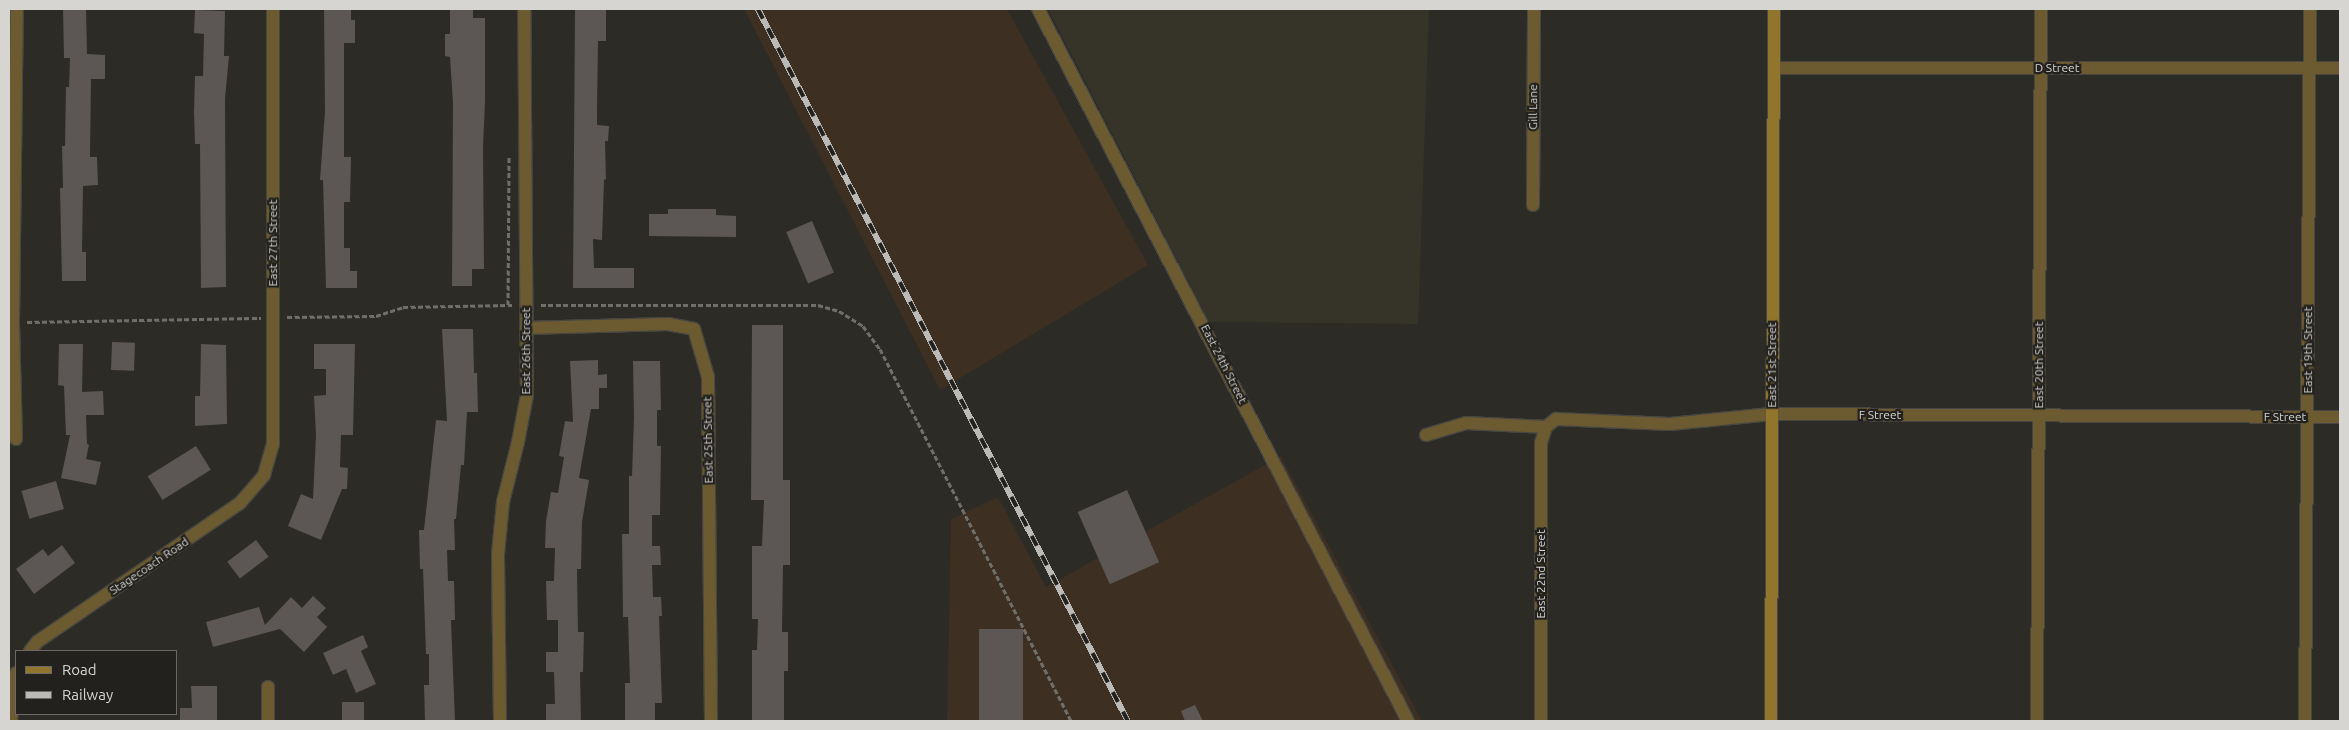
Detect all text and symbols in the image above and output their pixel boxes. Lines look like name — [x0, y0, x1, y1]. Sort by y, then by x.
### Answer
street label: D Street — [2035, 61, 2079, 75]
street label: Gill Lane — [1526, 84, 1540, 130]
street label: East 27th Street — [266, 200, 280, 286]
street label: East 19th Street — [2301, 307, 2315, 393]
street label: East 26th Street — [519, 308, 533, 394]
street label: East 24th Street — [1198, 322, 1250, 406]
street label: East 21st Street — [1765, 322, 1779, 408]
street label: East 20th Street — [2032, 322, 2046, 408]
street label: East 25th Street — [700, 396, 716, 484]
street label: F Street — [1859, 408, 1901, 422]
street label: F Street — [2264, 410, 2306, 424]
street label: East 22nd Street — [1534, 529, 1548, 619]
street label: Stagecoach Road — [107, 534, 191, 598]
legend — [15, 650, 178, 715]
text: Road — [62, 661, 97, 678]
text: Railway — [62, 686, 113, 703]

